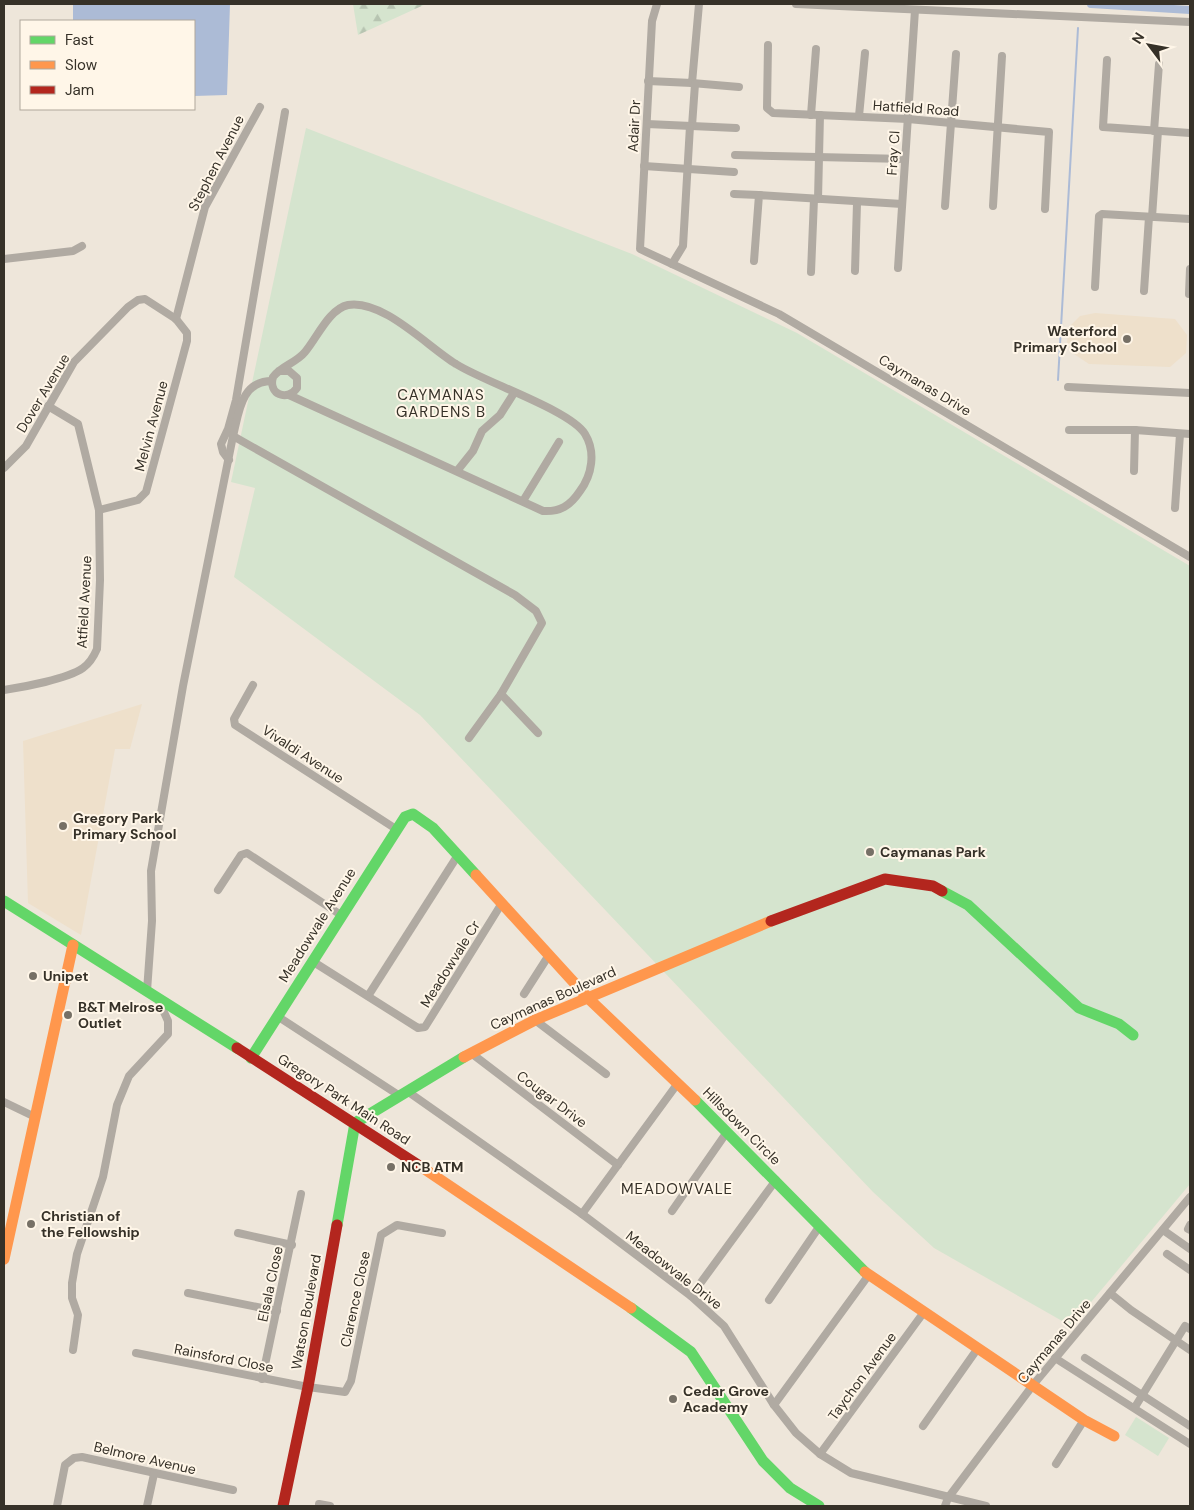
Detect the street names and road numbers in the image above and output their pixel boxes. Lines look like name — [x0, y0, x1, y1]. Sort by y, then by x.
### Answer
street label: Hatfield Road — [872, 96, 960, 120]
street label: Adair Dr — [624, 99, 644, 153]
street label: Stephen Avenue — [184, 112, 248, 214]
street label: Fray Cl — [882, 130, 904, 176]
street label: Dover Avenue — [12, 350, 74, 436]
street label: Caymanas Drive — [875, 350, 975, 420]
street label: Melvin Avenue — [130, 379, 172, 473]
street label: Atfield Avenue — [73, 555, 95, 649]
street label: Vivaldi Avenue — [259, 721, 347, 787]
street label: Meadowvale Avenue — [274, 864, 360, 986]
street label: Meadowvale Cr — [416, 917, 484, 1011]
street label: Caymanas Boulevard — [487, 962, 619, 1034]
street label: Gregory Park Main Road — [274, 1049, 414, 1149]
street label: Cougar Drive — [513, 1067, 591, 1131]
street label: Hillsdown Circle — [699, 1083, 785, 1169]
street label: Meadowvale Drive — [622, 1227, 726, 1313]
street label: Elsala Close — [253, 1245, 287, 1323]
street label: Clarence Close — [336, 1249, 374, 1349]
street label: Watson Boulevard — [287, 1253, 325, 1371]
street label: Caymanas Drive — [1013, 1295, 1095, 1387]
street label: Taychon Avenue — [824, 1328, 900, 1424]
street label: Rainsford Close — [173, 1340, 275, 1376]
street label: Belmore Avenue — [92, 1437, 198, 1479]

